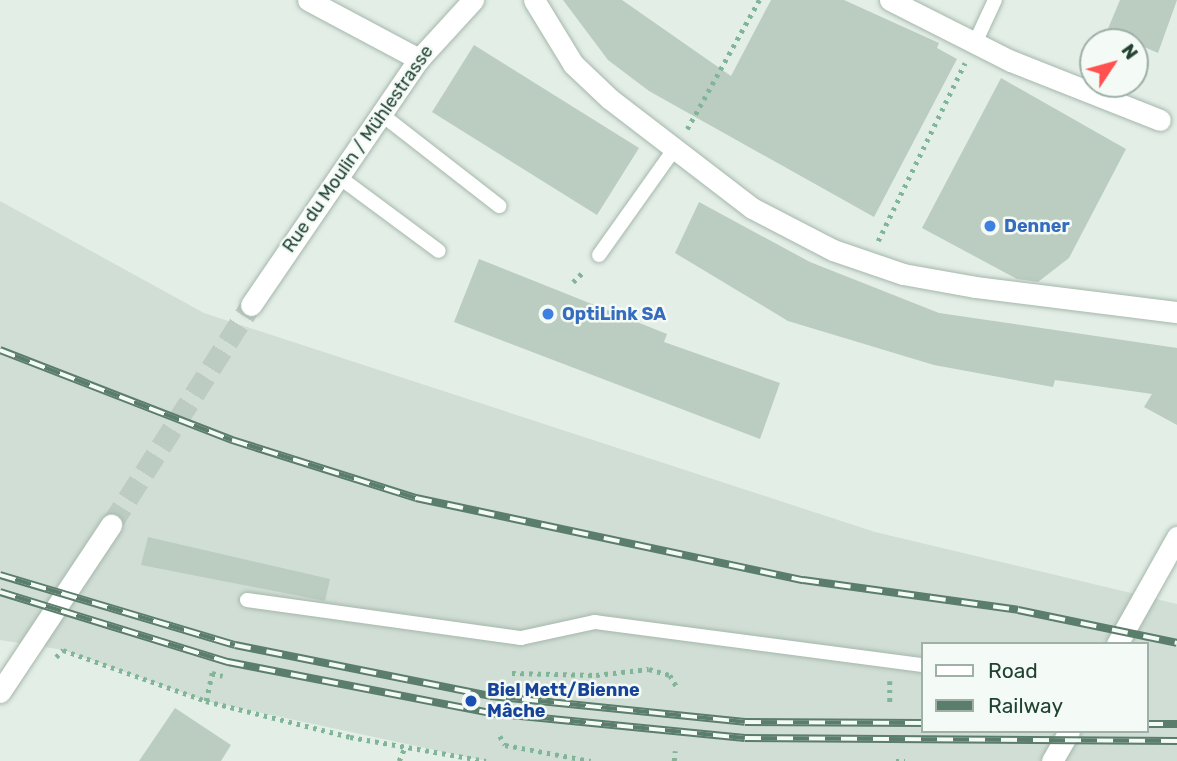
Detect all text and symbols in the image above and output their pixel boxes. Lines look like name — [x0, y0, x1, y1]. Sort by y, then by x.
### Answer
north arrow — [1079, 28, 1149, 98]
text: N — [1116, 39, 1143, 64]
street label: Rue du Moulin / Mühlestrasse — [278, 41, 438, 257]
place label: Denner — [1004, 215, 1070, 237]
marker: Denner — [982, 218, 998, 234]
place label: OptiLink SA — [562, 303, 666, 325]
marker: OptiLink SA — [540, 306, 556, 322]
legend — [922, 642, 1149, 733]
text: Road — [988, 658, 1038, 683]
place label: Biel Mett/Bienne Mâche — [487, 680, 640, 722]
marker: Biel Mett/Bienne Mâche — [461, 691, 481, 711]
text: Railway — [988, 693, 1063, 718]

